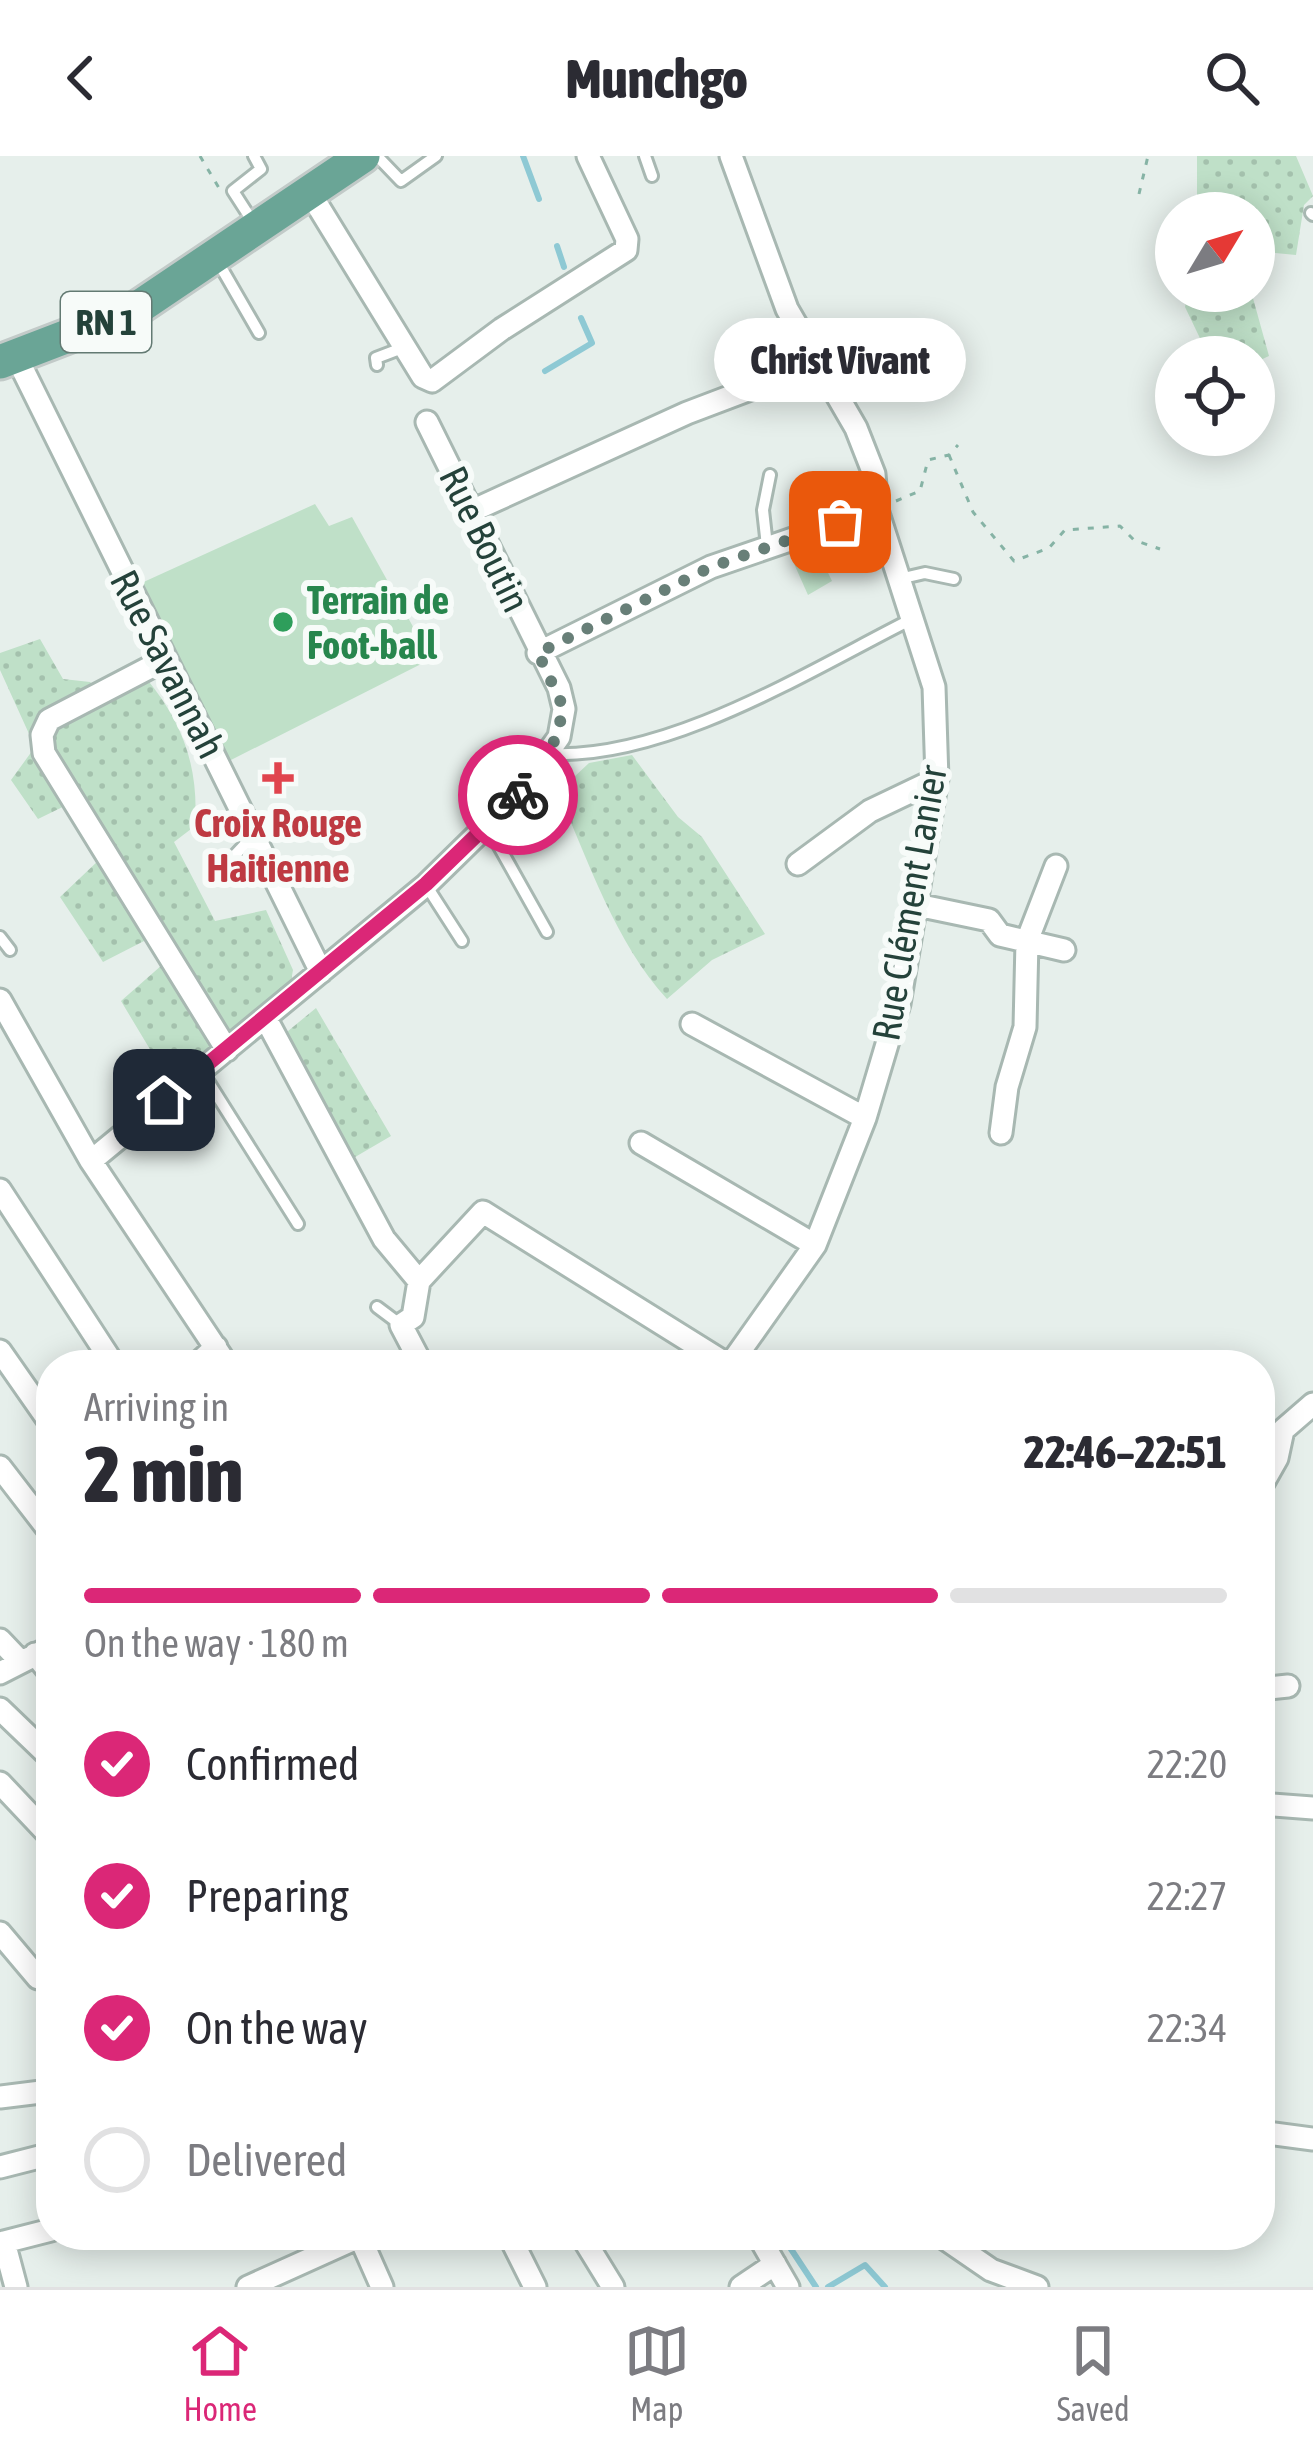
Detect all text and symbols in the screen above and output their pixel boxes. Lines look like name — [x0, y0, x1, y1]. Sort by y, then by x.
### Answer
icon: back — [48, 45, 114, 111]
icon: search — [1199, 45, 1265, 111]
text: Munchgo — [565, 48, 748, 109]
north arrow — [1155, 192, 1275, 312]
map controls — [1155, 192, 1275, 456]
road number: RN 1 — [61, 292, 151, 352]
callout: Christ Vivant — [714, 318, 966, 402]
button: locate — [1155, 336, 1275, 456]
text: Christ Vivant — [750, 338, 930, 382]
street label: Rue Boutin — [431, 459, 539, 619]
pin — [789, 471, 891, 573]
icon: bag — [807, 489, 873, 555]
street label: Rue Savannah — [102, 563, 234, 765]
place label: Terrain de Foot-ball — [307, 578, 449, 667]
marker: Terrain de Foot-ball — [270, 609, 296, 635]
courier — [458, 735, 578, 855]
marker: Croix Rouge Haitienne — [262, 762, 294, 794]
icon: bike — [485, 762, 551, 828]
street label: Rue Clément Lanier — [863, 762, 955, 1044]
place label: Croix Rouge Haitienne — [194, 801, 362, 890]
pin — [113, 1049, 215, 1151]
icon: home — [131, 1067, 197, 1133]
text: Arriving in — [84, 1385, 229, 1429]
text: 22:46–22:51 — [1024, 1426, 1227, 1478]
text: 2 min — [84, 1429, 243, 1519]
text: On the way · 180 m — [84, 1621, 349, 1665]
icon: check — [84, 1731, 150, 1797]
text: Confirmed — [186, 1738, 359, 1790]
text: 22:20 — [1147, 1742, 1227, 1786]
icon: check — [84, 1863, 150, 1929]
text: Preparing — [186, 1870, 349, 1922]
text: 22:27 — [1147, 1874, 1227, 1918]
icon: check — [84, 1995, 150, 2061]
text: On the way — [186, 2002, 368, 2054]
text: 22:34 — [1147, 2006, 1227, 2050]
text: Delivered — [186, 2134, 347, 2186]
tab: Home — [183, 2318, 257, 2428]
tab: Map — [624, 2318, 690, 2428]
tab: Saved — [1057, 2318, 1130, 2428]

